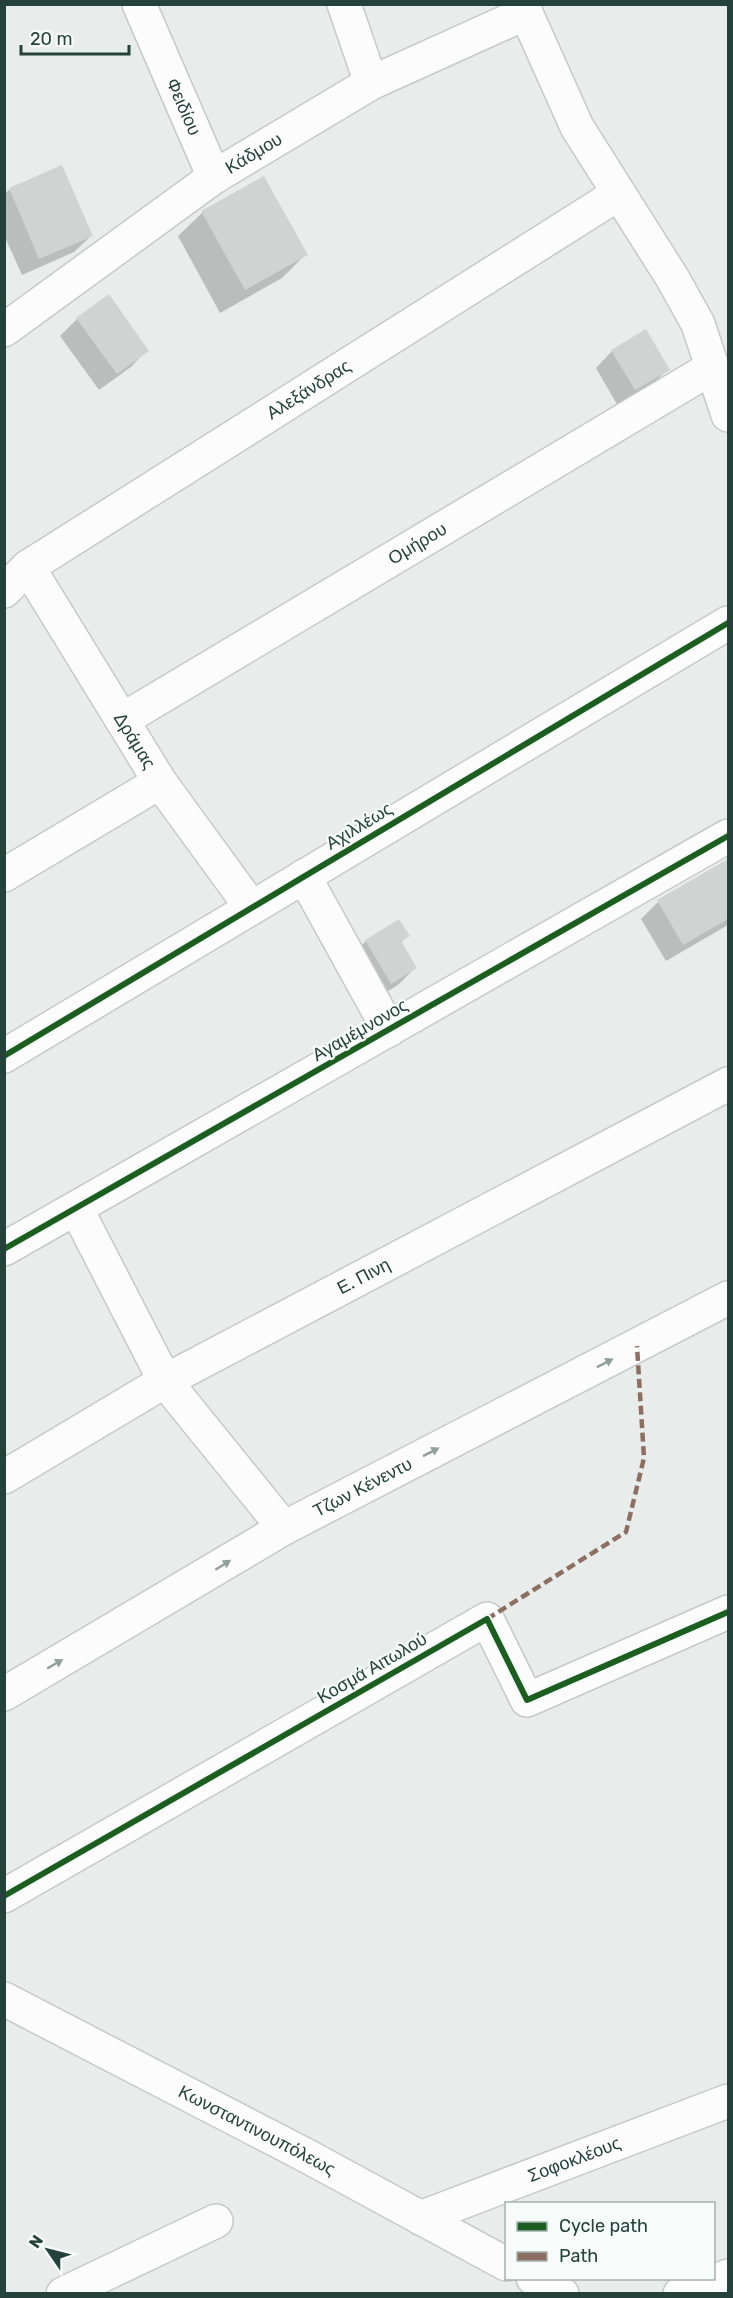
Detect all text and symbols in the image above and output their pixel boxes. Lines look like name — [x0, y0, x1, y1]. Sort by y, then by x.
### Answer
scale bar — [21, 18, 129, 56]
text: 20 m — [30, 28, 72, 50]
street label: Φειδίου — [161, 75, 206, 139]
street label: Κάδμου — [221, 128, 286, 179]
street label: Αλεξάνδρας — [262, 355, 355, 424]
street label: Ομήρου — [384, 518, 451, 570]
street label: Δράμας — [109, 709, 161, 773]
street label: Αχιλλέως — [322, 797, 397, 854]
street label: Αγαμέμνονος — [308, 994, 412, 1066]
street label: Ε. Πινη — [333, 1253, 394, 1299]
one-way arrow — [596, 1358, 613, 1368]
one-way arrow — [423, 1447, 440, 1457]
street label: Τζων Κένεντυ — [309, 1453, 416, 1522]
one-way arrow — [215, 1560, 231, 1571]
street label: Κοσμά Αιτωλού — [313, 1628, 431, 1708]
one-way arrow — [47, 1659, 63, 1670]
street label: Κωνσταντινουπόλεως — [175, 2080, 340, 2181]
street label: Σοφοκλέους — [525, 2132, 624, 2187]
legend — [505, 2202, 715, 2280]
text: Cycle path — [559, 2215, 648, 2237]
north arrow — [18, 2220, 78, 2280]
text: N — [25, 2232, 47, 2252]
text: Path — [559, 2245, 598, 2267]

